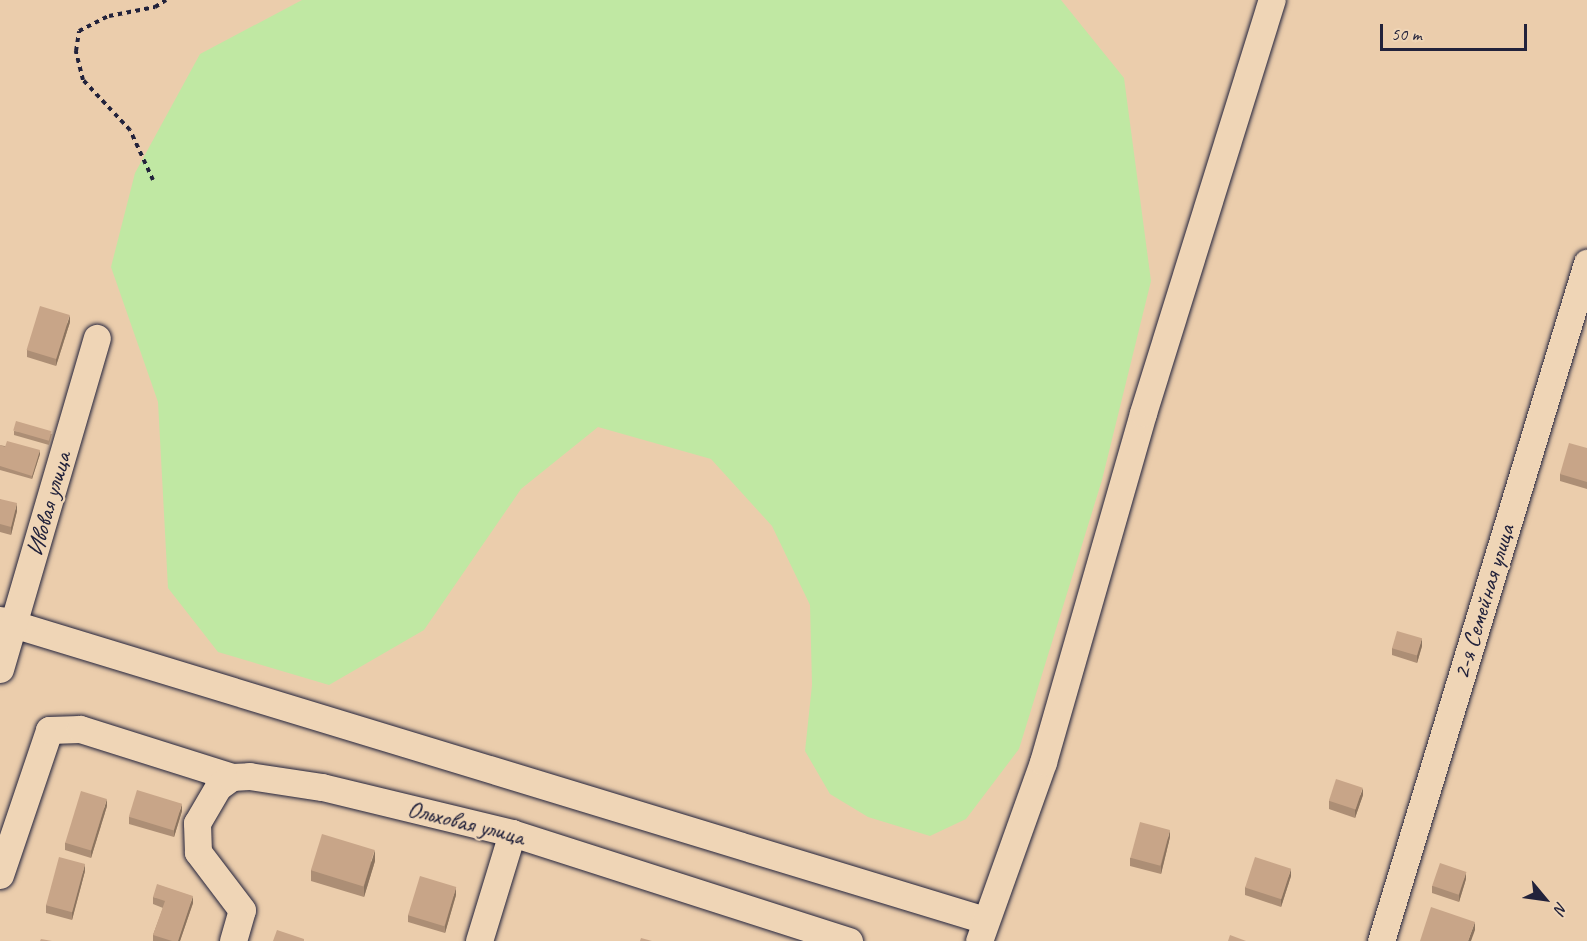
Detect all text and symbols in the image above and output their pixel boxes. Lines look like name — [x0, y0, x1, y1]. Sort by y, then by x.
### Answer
scale bar — [1383, 12, 1530, 50]
text: 50 m — [1391, 23, 1422, 45]
street label: Ивовая улица — [20, 449, 78, 559]
street label: 2-я Семейная улица — [1446, 520, 1522, 684]
street label: Ольховая улица — [404, 794, 528, 852]
north arrow — [1515, 869, 1575, 929]
text: N — [1550, 899, 1572, 917]

